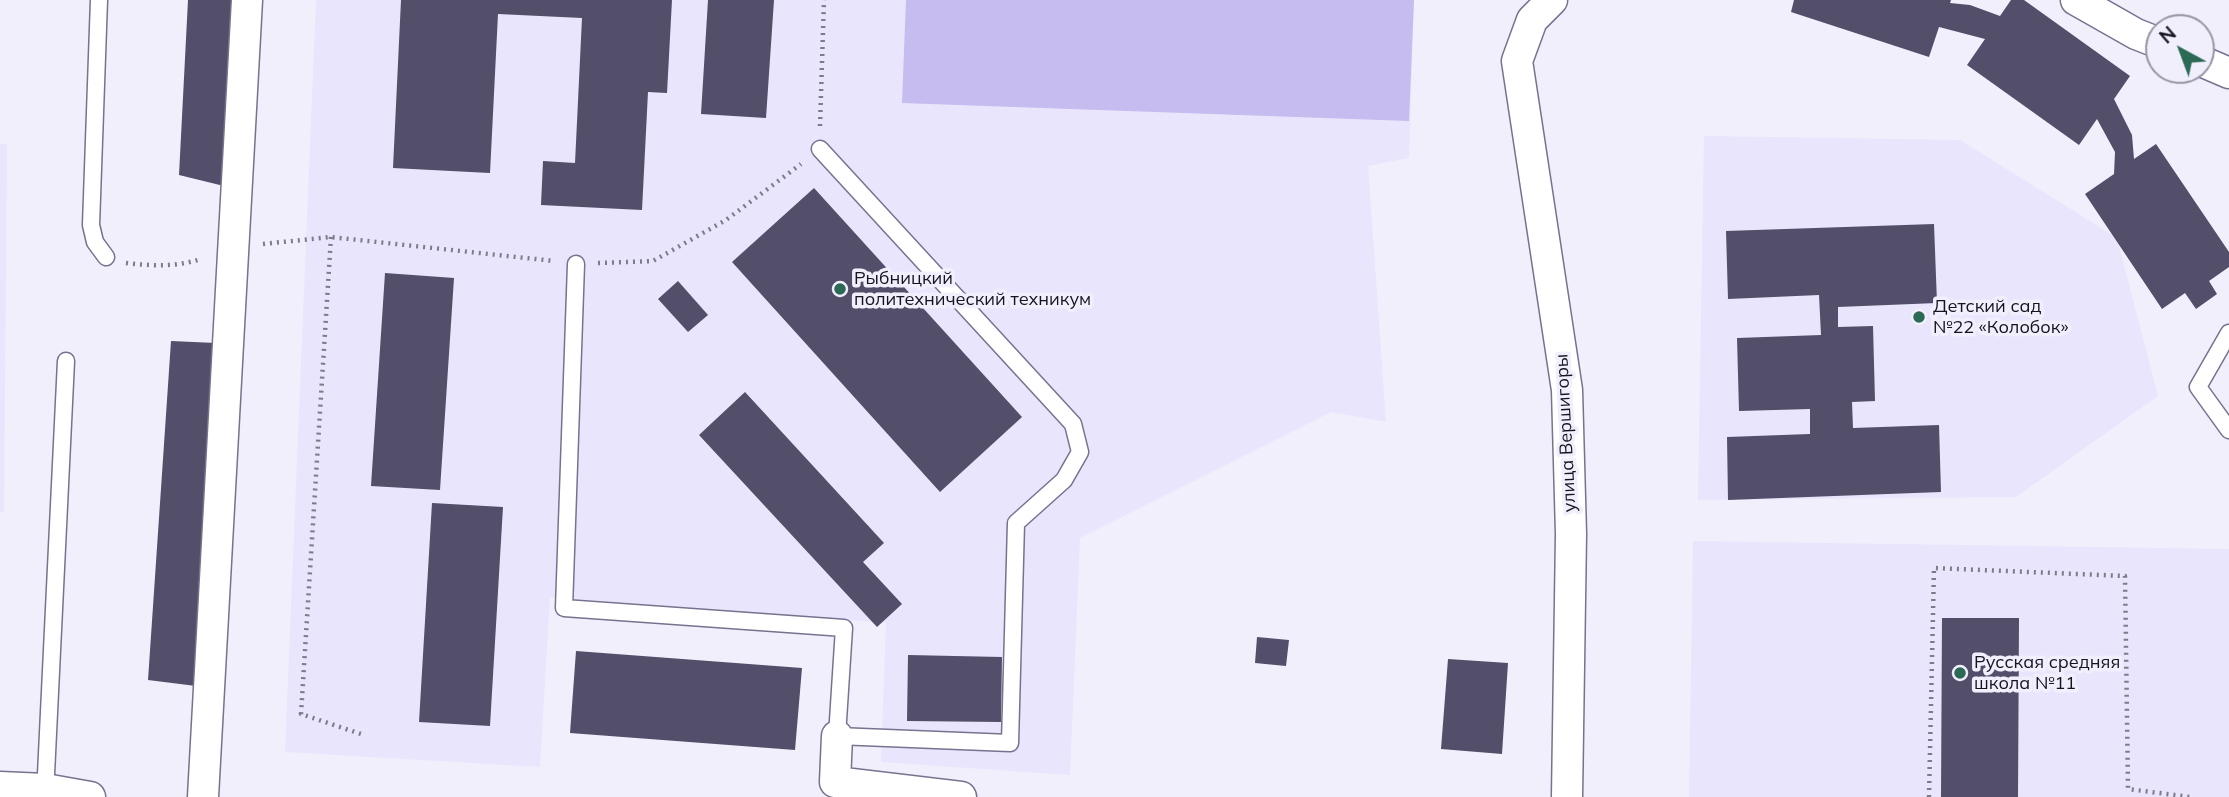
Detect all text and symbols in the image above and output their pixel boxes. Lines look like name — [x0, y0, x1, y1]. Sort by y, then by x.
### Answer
north arrow — [2145, 14, 2215, 84]
text: N — [2154, 21, 2181, 48]
place label: Рыбницкий политехнический техникум — [854, 268, 1091, 310]
marker: Рыбницкий политехнический техникум — [832, 281, 848, 297]
place label: Детский сад №22 «Колобок» — [1933, 296, 2068, 338]
marker: Детский сад №22 «Колобок» — [1911, 309, 1927, 325]
street label: улица Вершигоры — [1551, 353, 1581, 513]
place label: Русская средняя школа №11 — [1974, 652, 2120, 694]
marker: Русская средняя школа №11 — [1952, 665, 1968, 681]

